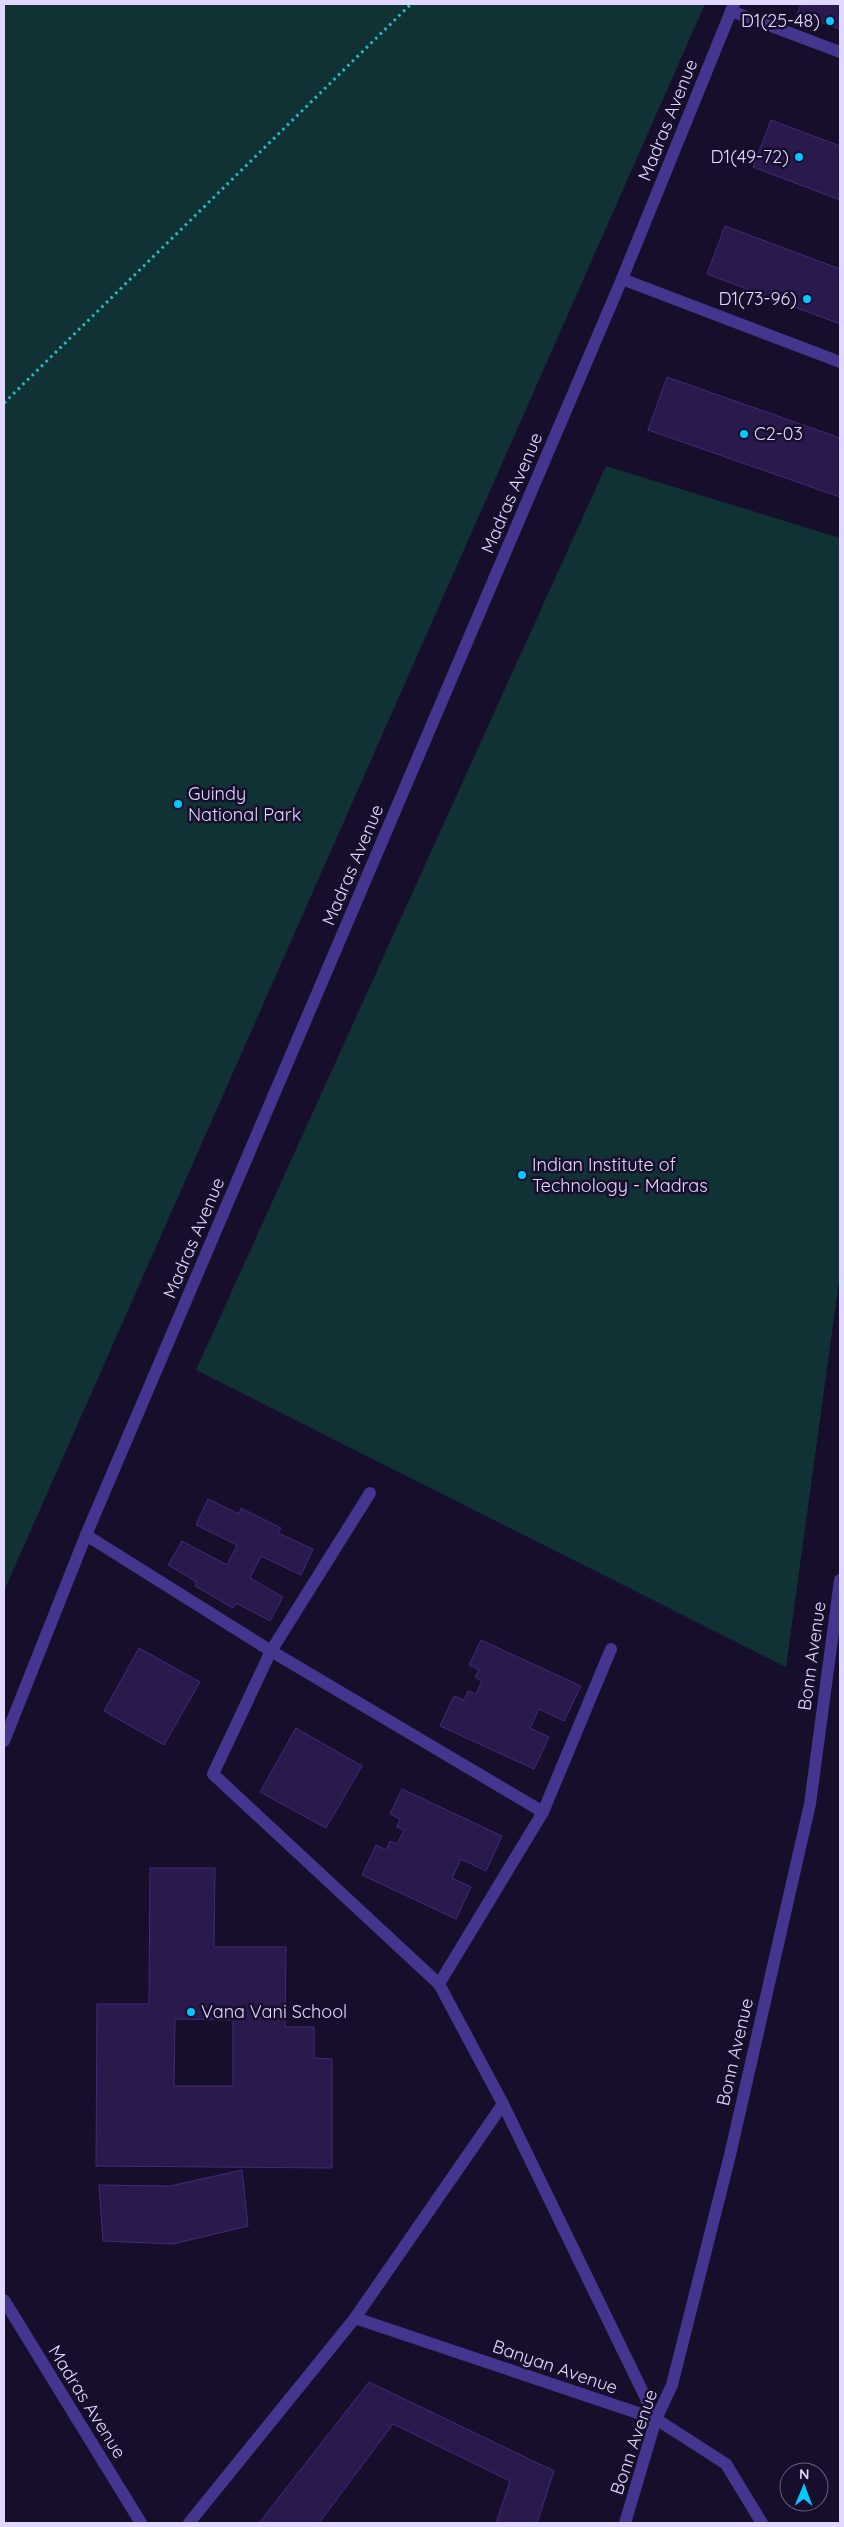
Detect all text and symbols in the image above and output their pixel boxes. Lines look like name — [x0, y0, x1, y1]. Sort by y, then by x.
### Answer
place label: D1(25-48) — [741, 9, 820, 32]
marker: D1(25-48) — [824, 15, 836, 27]
street label: Madras Avenue — [633, 56, 702, 184]
place label: D1(49-72) — [711, 145, 789, 168]
marker: D1(49-72) — [793, 151, 805, 163]
place label: D1(73-96) — [719, 287, 797, 310]
marker: D1(73-96) — [801, 293, 813, 305]
place label: C2-03 — [754, 422, 803, 445]
marker: C2-03 — [738, 428, 750, 440]
street label: Madras Avenue — [476, 429, 547, 557]
place label: Guindy National Park — [188, 782, 301, 826]
marker: Guindy National Park — [172, 798, 184, 810]
street label: Madras Avenue — [317, 801, 388, 929]
place label: Indian Institute of Technology - Madras — [532, 1153, 708, 1197]
marker: Indian Institute of Technology - Madras — [516, 1169, 528, 1181]
street label: Madras Avenue — [158, 1174, 229, 1302]
street label: Bonn Avenue — [792, 1600, 831, 1712]
street label: Bonn Avenue — [711, 1996, 758, 2108]
place label: Vana Vani School — [201, 2000, 347, 2023]
marker: Vana Vani School — [185, 2006, 197, 2018]
street label: Banyan Avenue — [490, 2334, 621, 2399]
street label: Madras Avenue — [43, 2341, 131, 2463]
street label: Bonn Avenue — [605, 2386, 662, 2498]
north arrow — [779, 2462, 829, 2512]
text: N — [799, 2465, 810, 2483]

